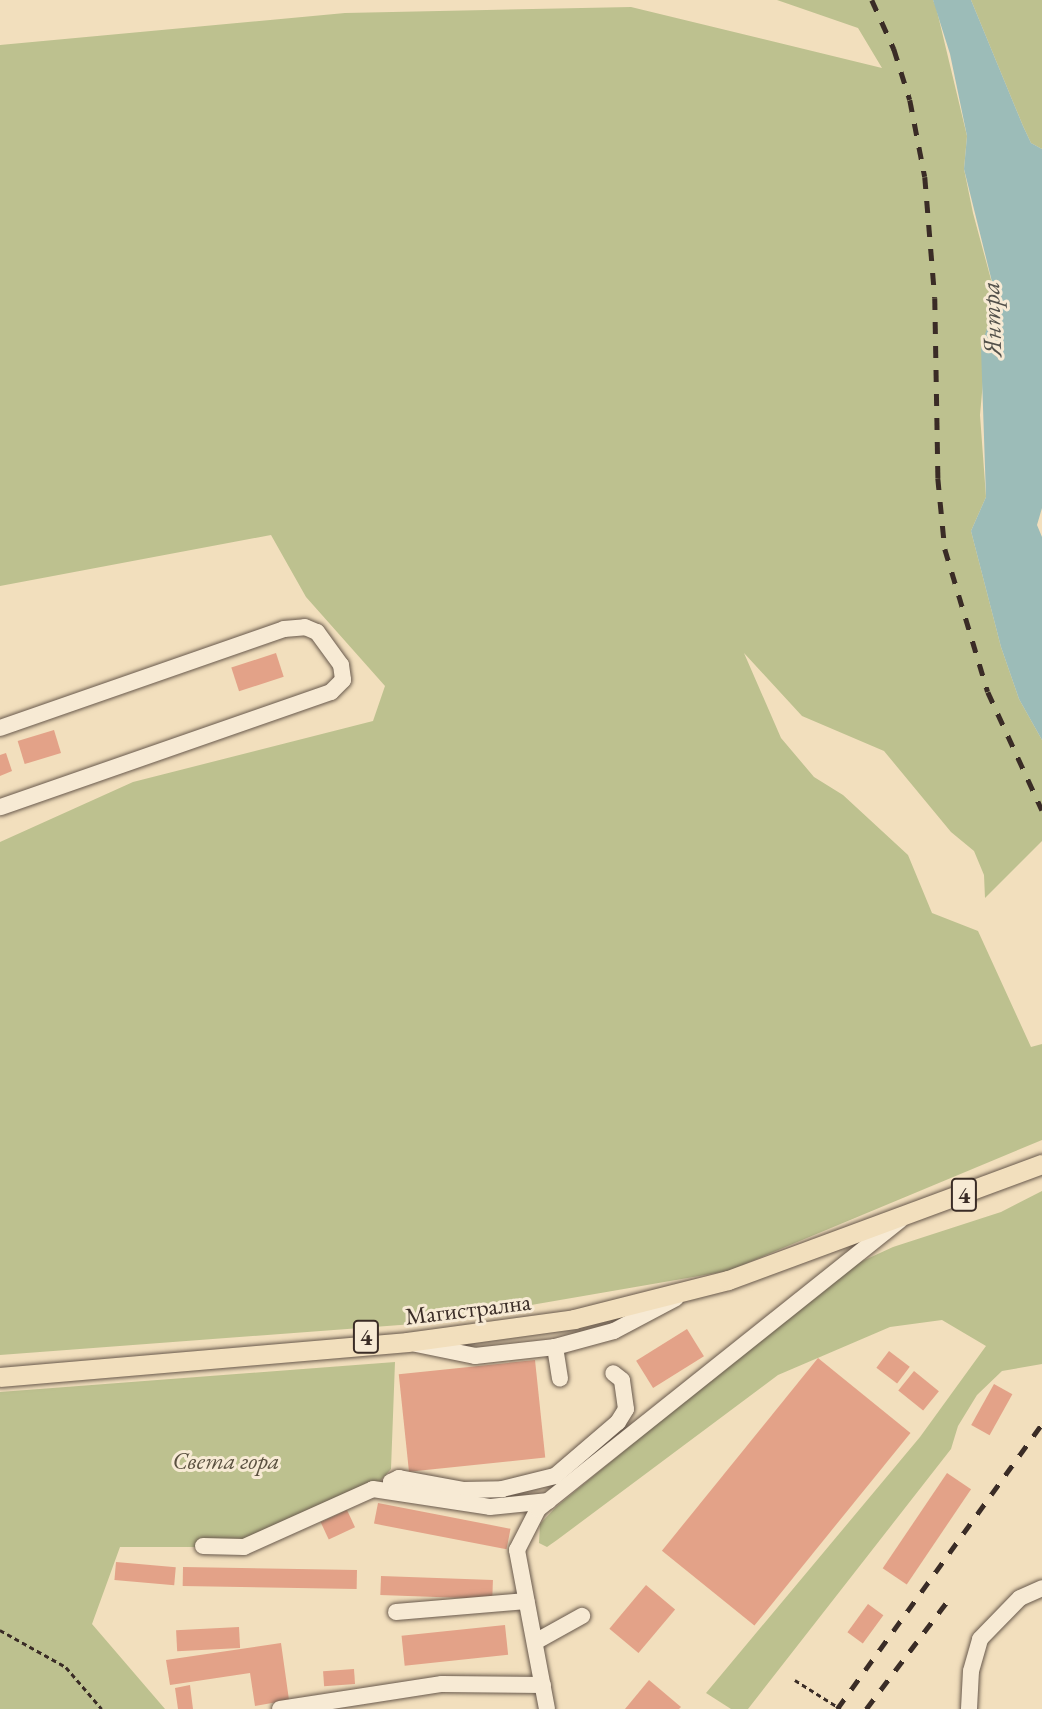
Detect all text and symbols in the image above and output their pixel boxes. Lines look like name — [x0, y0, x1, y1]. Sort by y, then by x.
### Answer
water label: Янтра — [975, 281, 1009, 357]
road number: 4 — [950, 1176, 978, 1214]
street label: Магистрална — [403, 1287, 533, 1331]
road number: 4 — [352, 1318, 380, 1356]
park label: Света гора — [172, 1447, 280, 1475]

